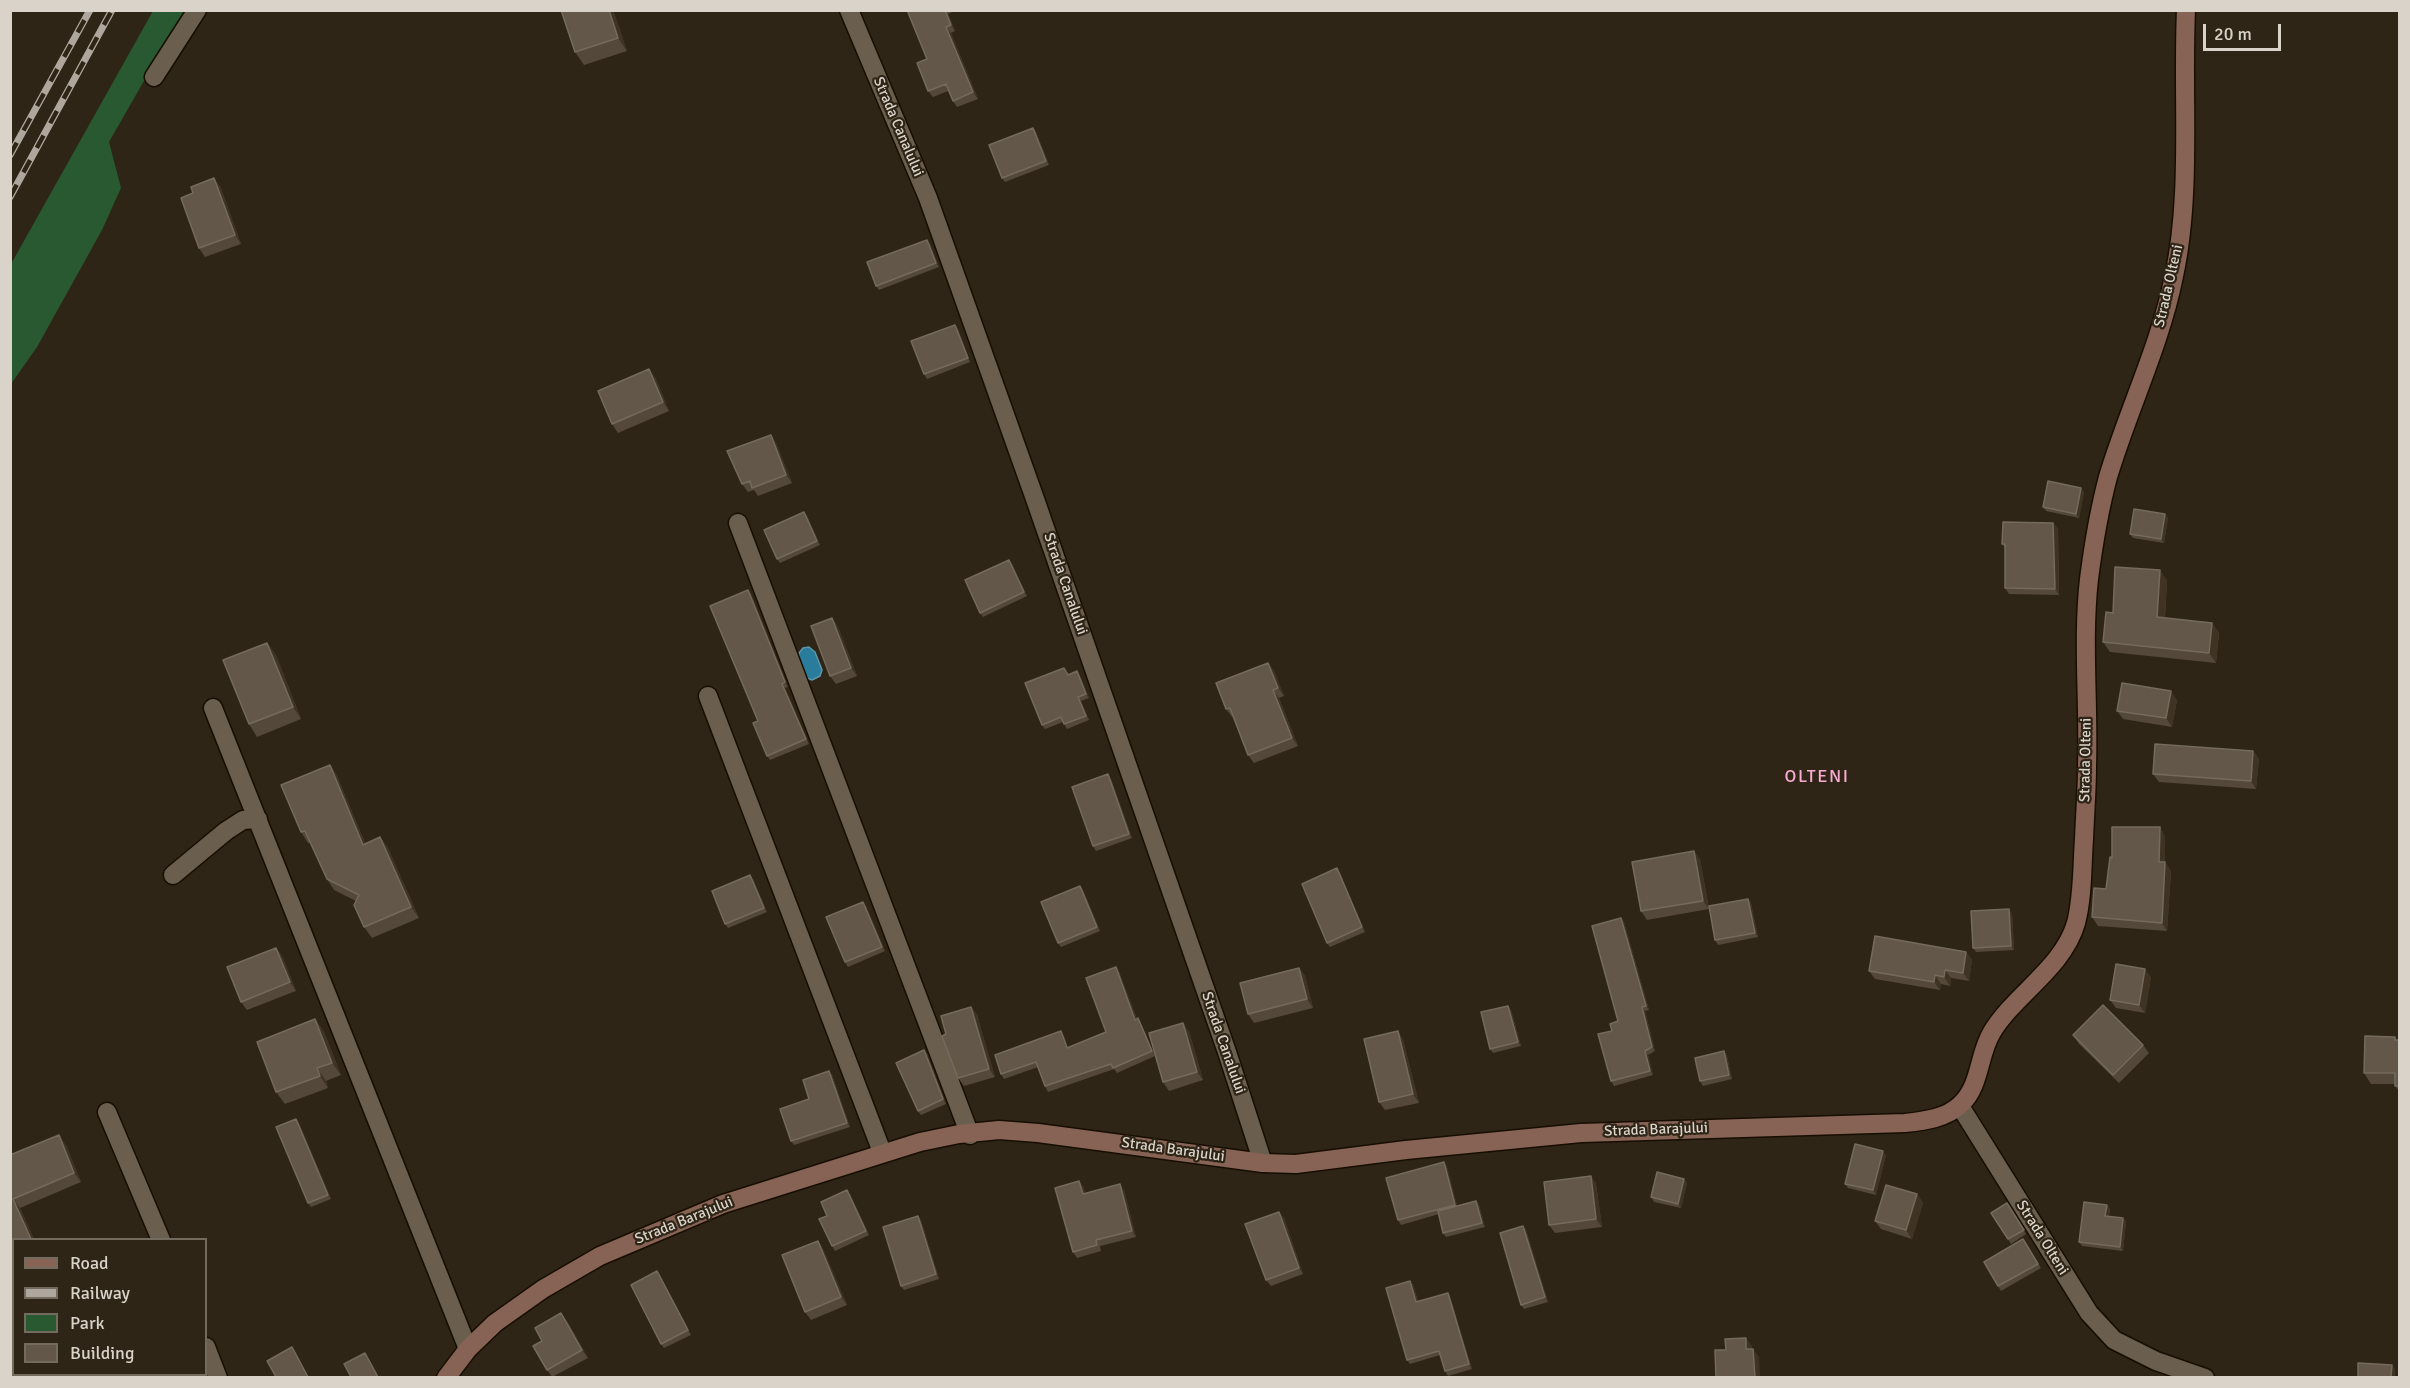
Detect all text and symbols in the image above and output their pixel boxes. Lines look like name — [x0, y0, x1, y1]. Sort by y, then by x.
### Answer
scale bar — [2206, 12, 2284, 50]
text: 20 m — [2214, 23, 2252, 45]
street label: Strada Canalului — [869, 74, 927, 180]
street label: Strada Olteni — [2151, 243, 2187, 329]
street label: Strada Canalului — [1039, 531, 1091, 637]
street label: Strada Olteni — [2076, 718, 2096, 802]
district label: OLTENI — [1785, 766, 1849, 788]
street label: Strada Canalului — [1197, 990, 1249, 1096]
street label: Strada Barajului — [1604, 1119, 1708, 1141]
street label: Strada Barajului — [1120, 1134, 1226, 1166]
street label: Strada Barajului — [632, 1193, 736, 1249]
street label: Strada Olteni — [2012, 1197, 2072, 1279]
legend — [12, 1238, 207, 1376]
text: Road — [70, 1252, 109, 1274]
text: Railway — [70, 1282, 130, 1304]
text: Park — [70, 1312, 105, 1334]
text: Building — [70, 1342, 134, 1364]

